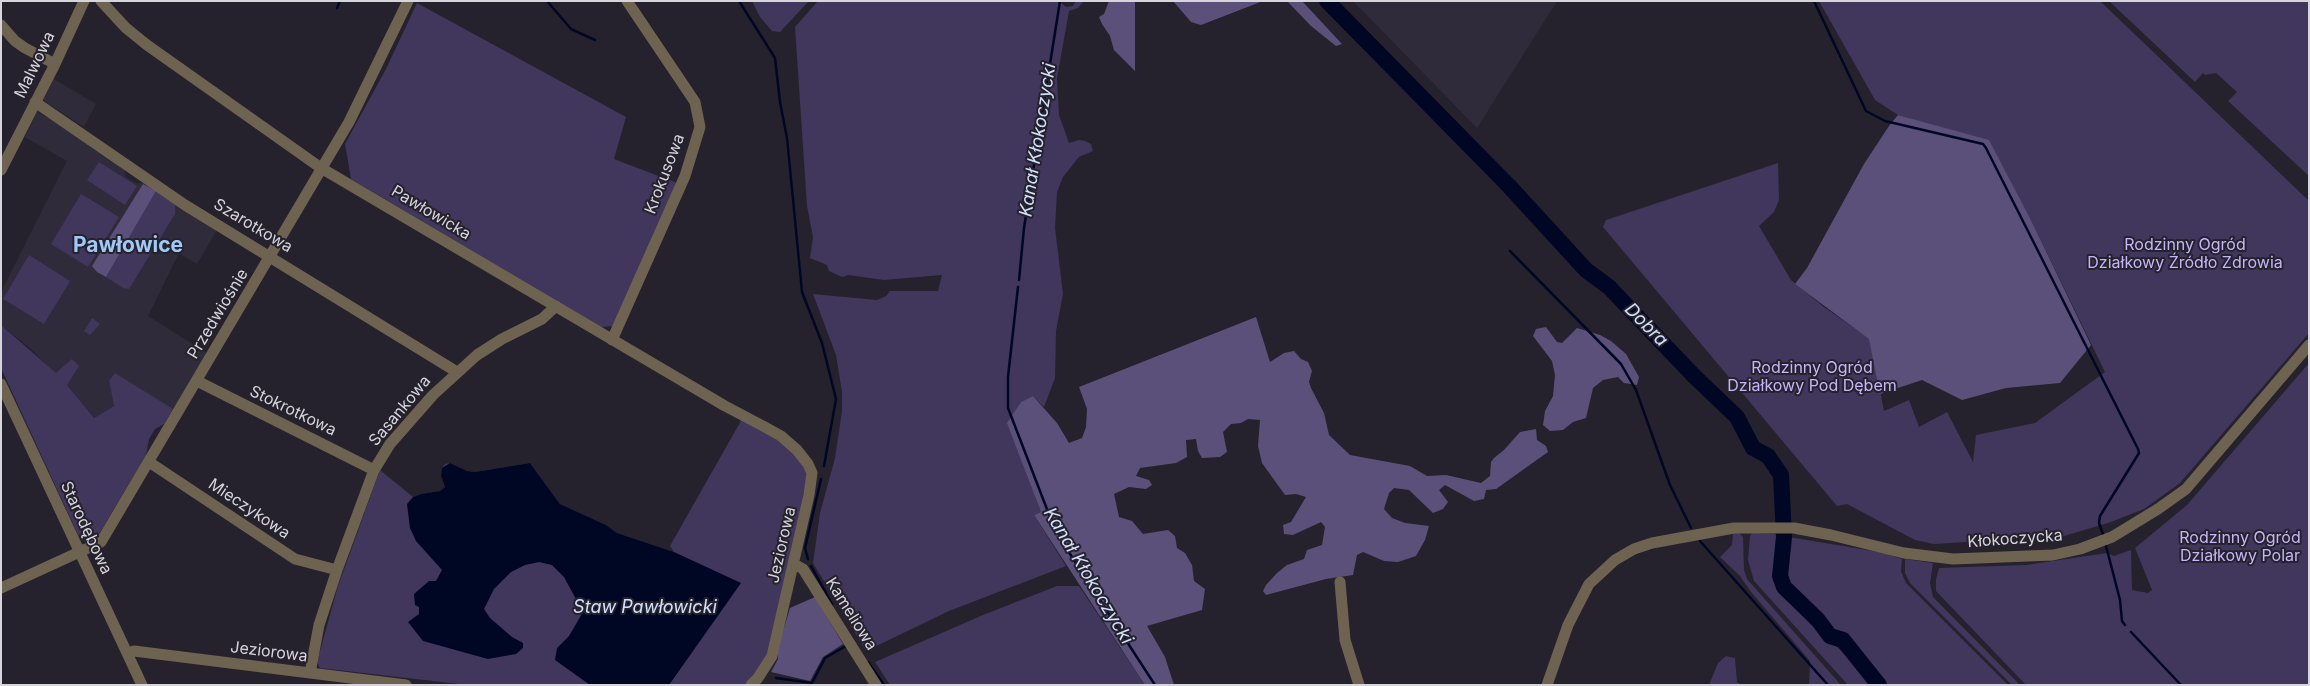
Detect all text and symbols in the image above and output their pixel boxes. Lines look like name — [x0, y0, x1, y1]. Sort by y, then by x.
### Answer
street label: Malwowa — [11, 29, 59, 101]
water label: Kanał Kłokoczycki — [1015, 62, 1061, 218]
street label: Krokusowa — [641, 131, 689, 217]
street label: Pawłowicka — [388, 182, 474, 244]
street label: Szarotkowa — [210, 195, 296, 257]
district label: Pawłowice — [73, 233, 183, 259]
park label: Rodzinny Ogród Działkowy Źródło Zdrowia — [2087, 235, 2283, 273]
street label: Przedwiośnie — [184, 265, 252, 363]
water label: Dobra — [1620, 299, 1672, 351]
park label: Rodzinny Ogród Działkowy Pod Dębem — [1727, 358, 1897, 396]
street label: Sasankowa — [365, 372, 435, 450]
street label: Stokrotkowa — [246, 382, 340, 440]
street label: Mieczykowa — [205, 475, 293, 543]
street label: Starodębowa — [56, 479, 116, 577]
water label: Kanał Kłokoczycki — [1039, 504, 1137, 648]
street label: Jeziorowa — [764, 505, 800, 585]
street label: Kłokoczycka — [1967, 526, 2063, 552]
park label: Rodzinny Ogród Działkowy Polar — [2179, 528, 2301, 566]
street label: Kameliowa — [821, 574, 881, 654]
water label: Staw Pawłowicki — [573, 597, 717, 619]
street label: Jeziorowa — [229, 638, 309, 666]

